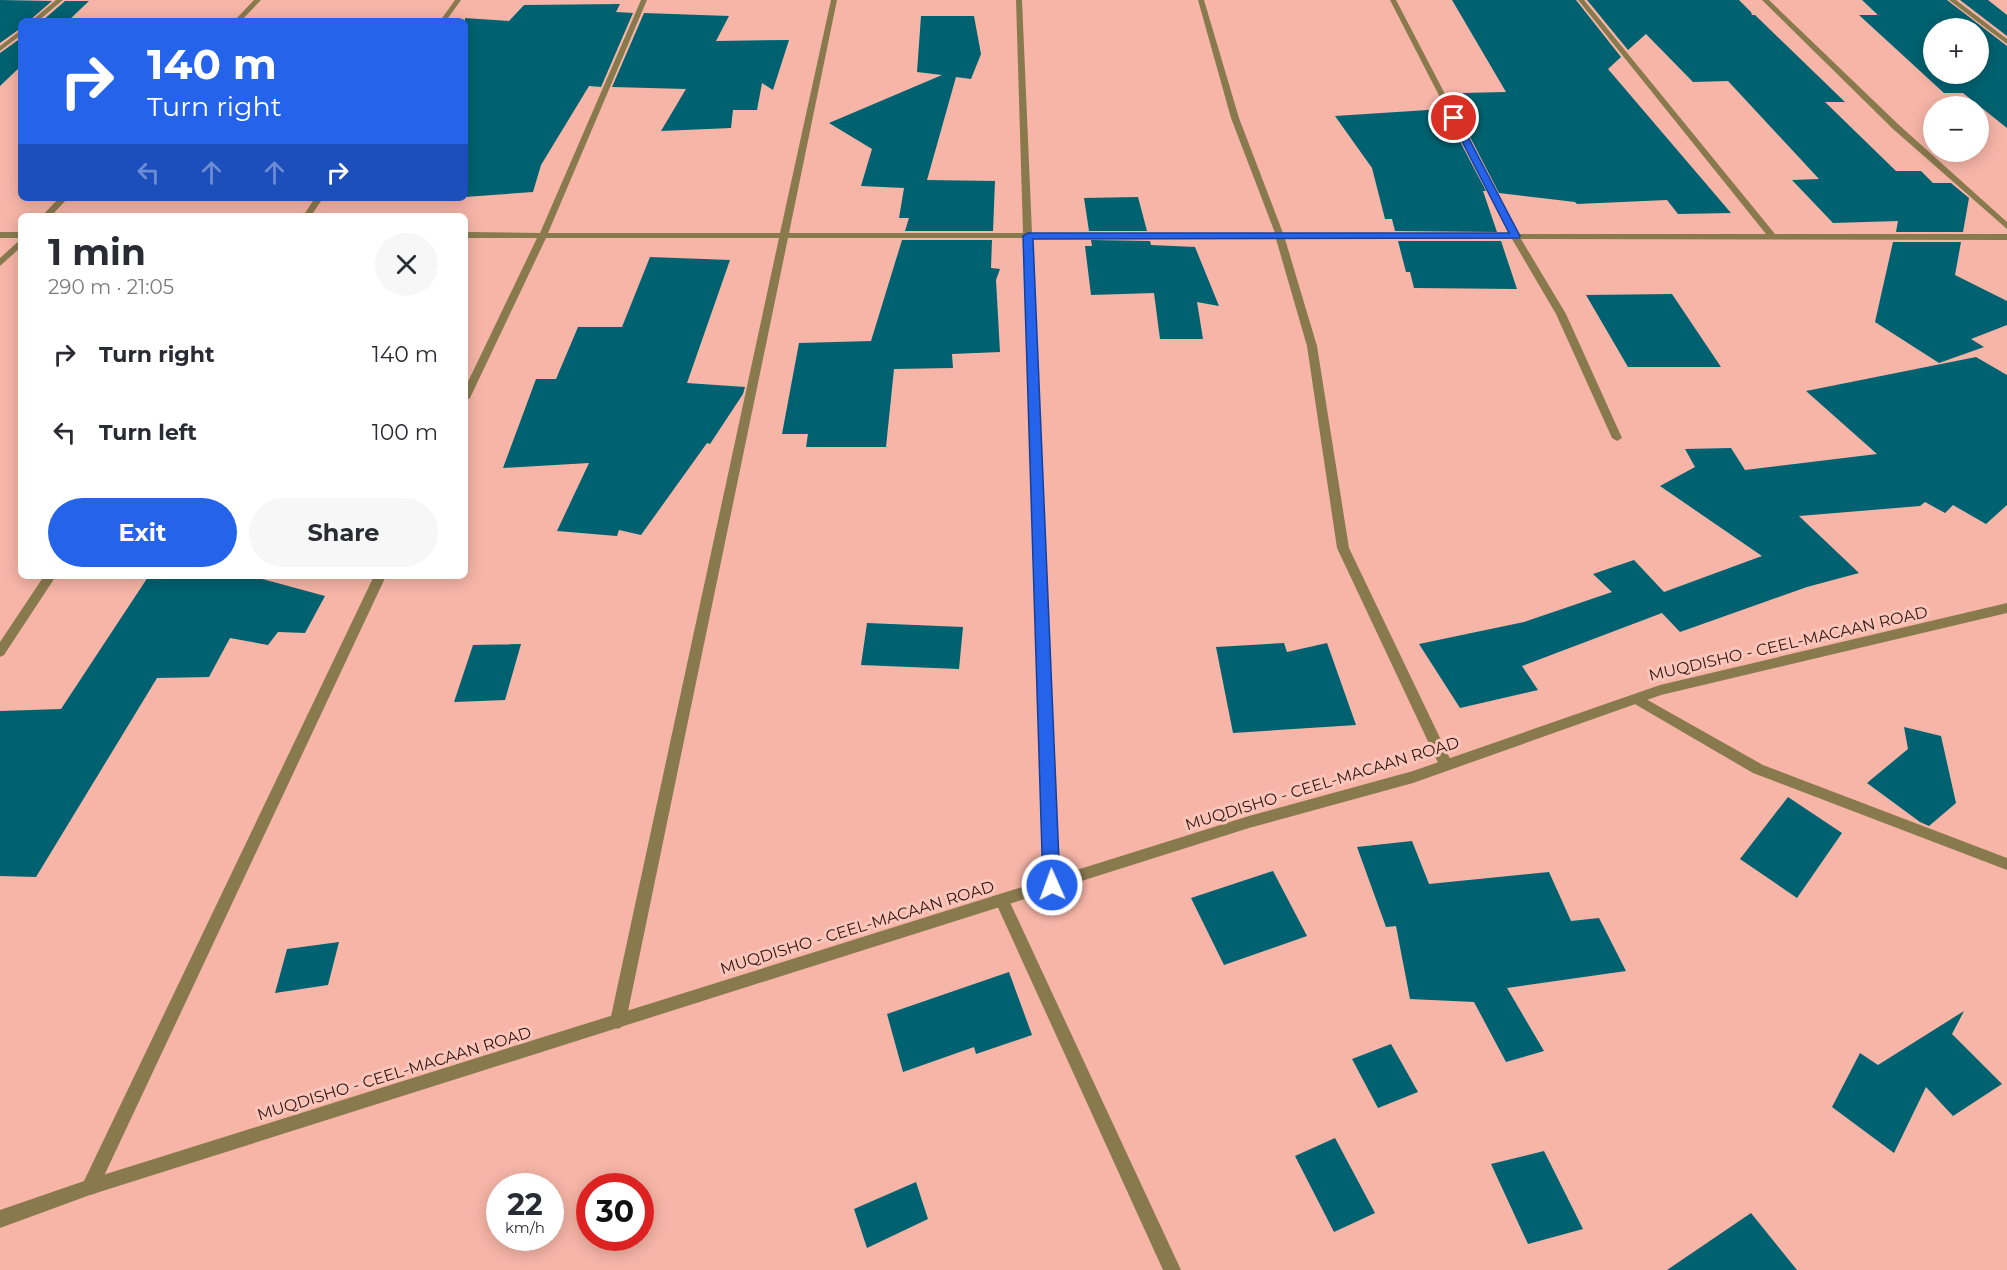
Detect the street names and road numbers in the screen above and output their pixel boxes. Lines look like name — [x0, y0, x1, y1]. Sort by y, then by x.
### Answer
street label: MUQDISHO - CEEL-MACAAN ROAD — [1647, 602, 1929, 685]
street label: MUQDISHO - CEEL-MACAAN ROAD — [1183, 733, 1462, 834]
street label: MUQDISHO - CEEL-MACAAN ROAD — [718, 877, 997, 978]
street label: MUQDISHO - CEEL-MACAAN ROAD — [255, 1023, 534, 1124]

